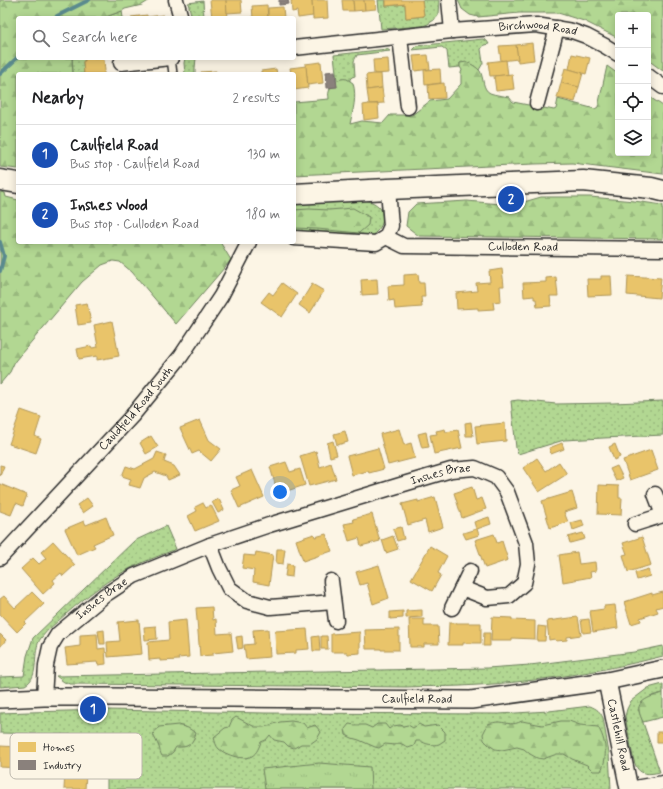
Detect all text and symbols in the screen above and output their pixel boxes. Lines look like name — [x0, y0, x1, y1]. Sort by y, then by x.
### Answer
map controls — [615, 12, 651, 156]
button: + — [615, 12, 651, 48]
search box — [16, 16, 296, 60]
street label: Birchwood Road — [498, 17, 579, 40]
icon: search — [30, 27, 52, 49]
text: Search here — [62, 28, 138, 48]
button: − — [615, 48, 651, 84]
button: locate — [615, 84, 651, 120]
text: Nearby — [32, 87, 84, 109]
text: 2 results — [233, 90, 280, 107]
button: layers — [615, 120, 651, 156]
text: Caulfield Road — [70, 136, 158, 156]
text: 1 — [42, 146, 48, 163]
text: 130 m — [247, 146, 280, 163]
text: Bus stop · Caulfield Road — [70, 156, 200, 173]
pin: 2 — [498, 184, 524, 214]
text: Inshes Wood — [70, 196, 148, 216]
text: 2 — [42, 206, 48, 223]
text: 180 m — [245, 206, 280, 223]
text: Bus stop · Culloden Road — [70, 216, 199, 233]
street label: Culloden Road — [488, 239, 558, 256]
street label: Cauldfield Road South — [95, 363, 177, 455]
street label: Inshes Brae — [409, 460, 471, 489]
your location — [270, 482, 290, 502]
street label: Inshes Brae — [73, 574, 131, 624]
street label: Caulfield Road — [382, 691, 452, 708]
pin: 1 — [80, 694, 106, 724]
street label: Castlehill Road — [603, 697, 633, 773]
legend — [10, 733, 142, 779]
text: Homes — [43, 741, 75, 755]
text: Industry — [43, 759, 82, 773]

